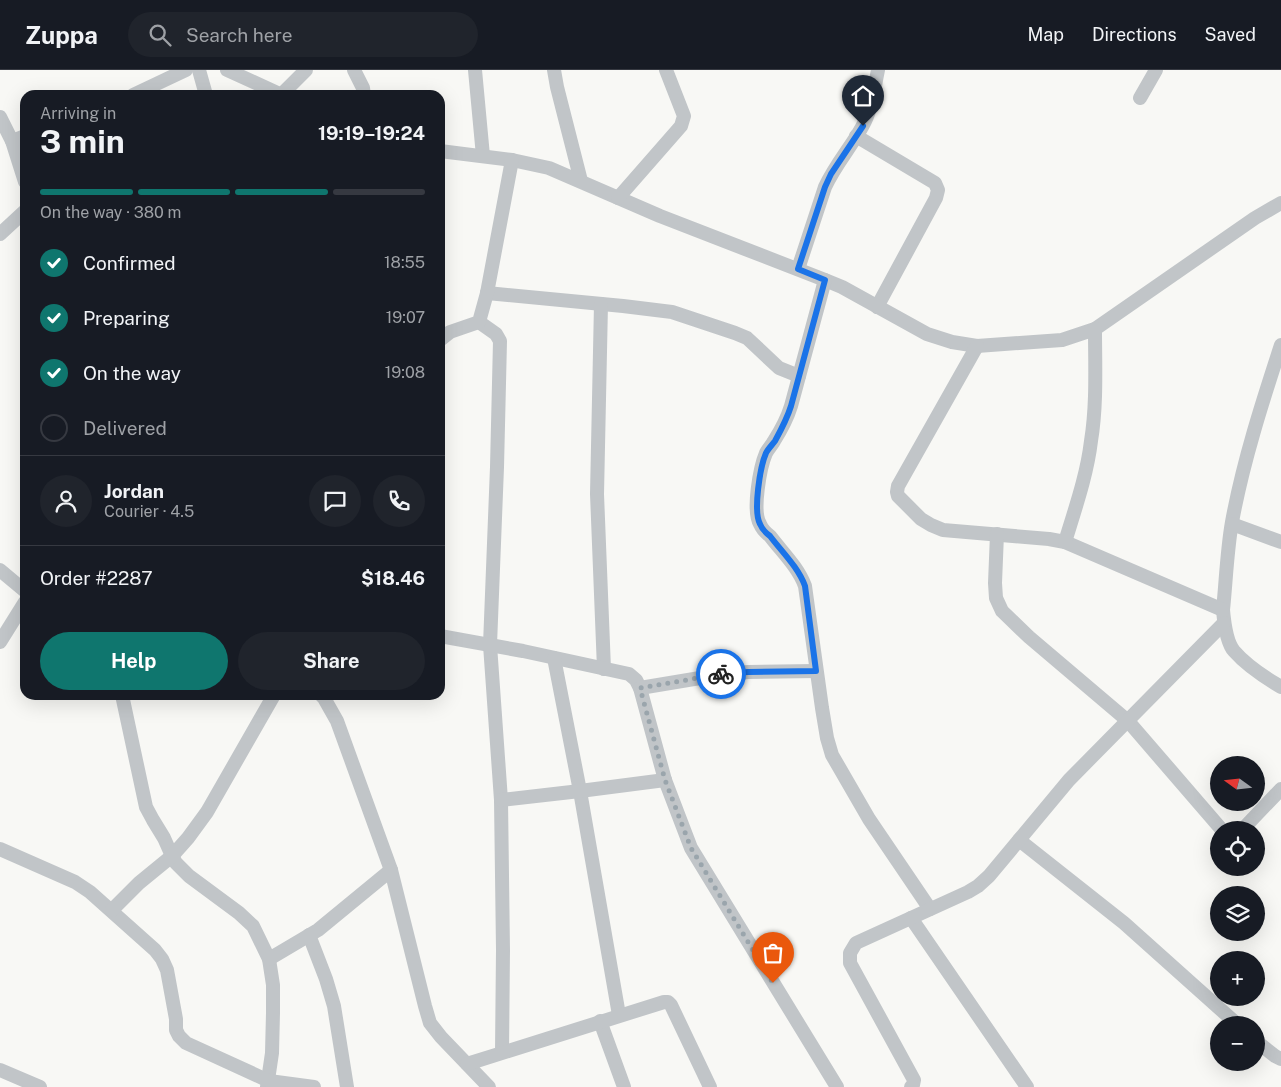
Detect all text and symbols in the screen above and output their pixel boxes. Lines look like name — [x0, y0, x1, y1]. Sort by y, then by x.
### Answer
search box — [128, 12, 478, 57]
text: Zuppa — [25, 21, 98, 49]
icon: search — [146, 21, 174, 49]
text: Search here — [186, 24, 293, 46]
text: Map — [1027, 24, 1064, 45]
text: Directions — [1092, 24, 1177, 45]
text: Saved — [1205, 24, 1256, 45]
pin — [842, 75, 884, 126]
icon: home — [849, 82, 877, 110]
text: Arriving in — [40, 104, 116, 123]
text: 19:19–19:24 — [318, 122, 425, 144]
text: 3 min — [40, 123, 125, 160]
text: On the way · 380 m — [40, 203, 181, 222]
icon: check — [40, 249, 68, 277]
text: Confirmed — [83, 252, 176, 274]
text: 18:55 — [384, 253, 425, 272]
icon: check — [40, 304, 68, 332]
text: Preparing — [83, 307, 170, 329]
text: 19:07 — [386, 308, 425, 327]
icon: check — [40, 359, 68, 387]
text: On the way — [83, 362, 181, 384]
text: 19:08 — [385, 363, 425, 382]
text: Delivered — [83, 417, 167, 439]
button: person — [40, 475, 92, 527]
button: chat — [309, 475, 361, 527]
button: phone — [373, 475, 425, 527]
text: Jordan — [104, 480, 164, 502]
text: Courier · 4.5 — [104, 502, 194, 521]
text: Order #2287 — [40, 567, 153, 589]
text: $18.46 — [361, 567, 425, 589]
button: Help — [40, 632, 228, 690]
button: Share — [238, 632, 425, 690]
courier — [696, 649, 746, 699]
icon: bike — [707, 660, 735, 688]
north arrow — [1210, 756, 1265, 811]
map controls — [1210, 756, 1265, 1071]
button: locate — [1210, 821, 1265, 876]
button: layers — [1210, 886, 1265, 941]
pin — [752, 932, 794, 983]
icon: bag — [759, 939, 787, 967]
button: + — [1210, 951, 1265, 1006]
button: − — [1210, 1016, 1265, 1071]

